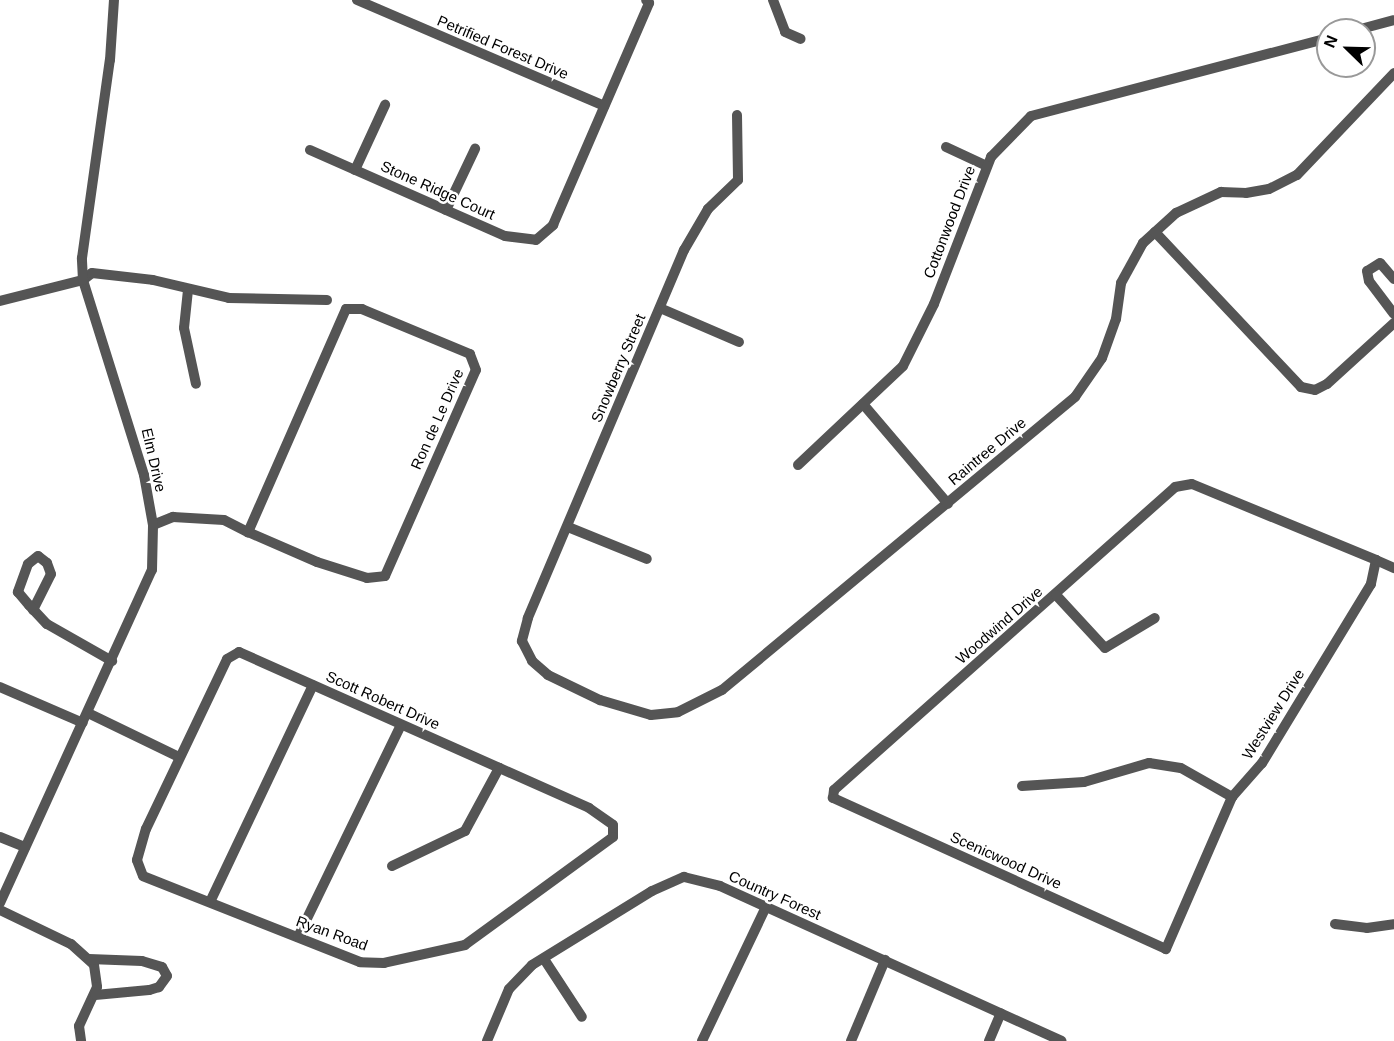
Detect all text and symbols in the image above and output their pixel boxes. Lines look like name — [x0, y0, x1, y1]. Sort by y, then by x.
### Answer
street label: Petrified Forest Drive — [435, 11, 571, 83]
north arrow — [1316, 18, 1376, 78]
text: N — [1321, 33, 1341, 50]
street label: Stone Ridge Court — [378, 157, 498, 223]
street label: Cottonwood Drive — [919, 163, 979, 281]
street label: Snowberry Street — [587, 311, 649, 425]
street label: Ron de Le Drive — [407, 366, 467, 472]
street label: Raintree Drive — [944, 413, 1030, 489]
street label: Elm Drive — [138, 426, 170, 494]
street label: Woodwind Drive — [952, 582, 1046, 668]
street label: Westview Drive — [1238, 666, 1308, 762]
street label: Scott Robert Drive — [323, 667, 443, 733]
street label: Scenicwood Drive — [948, 827, 1064, 893]
street label: Country Forest — [726, 867, 824, 923]
street label: Ryan Road — [294, 912, 370, 954]

